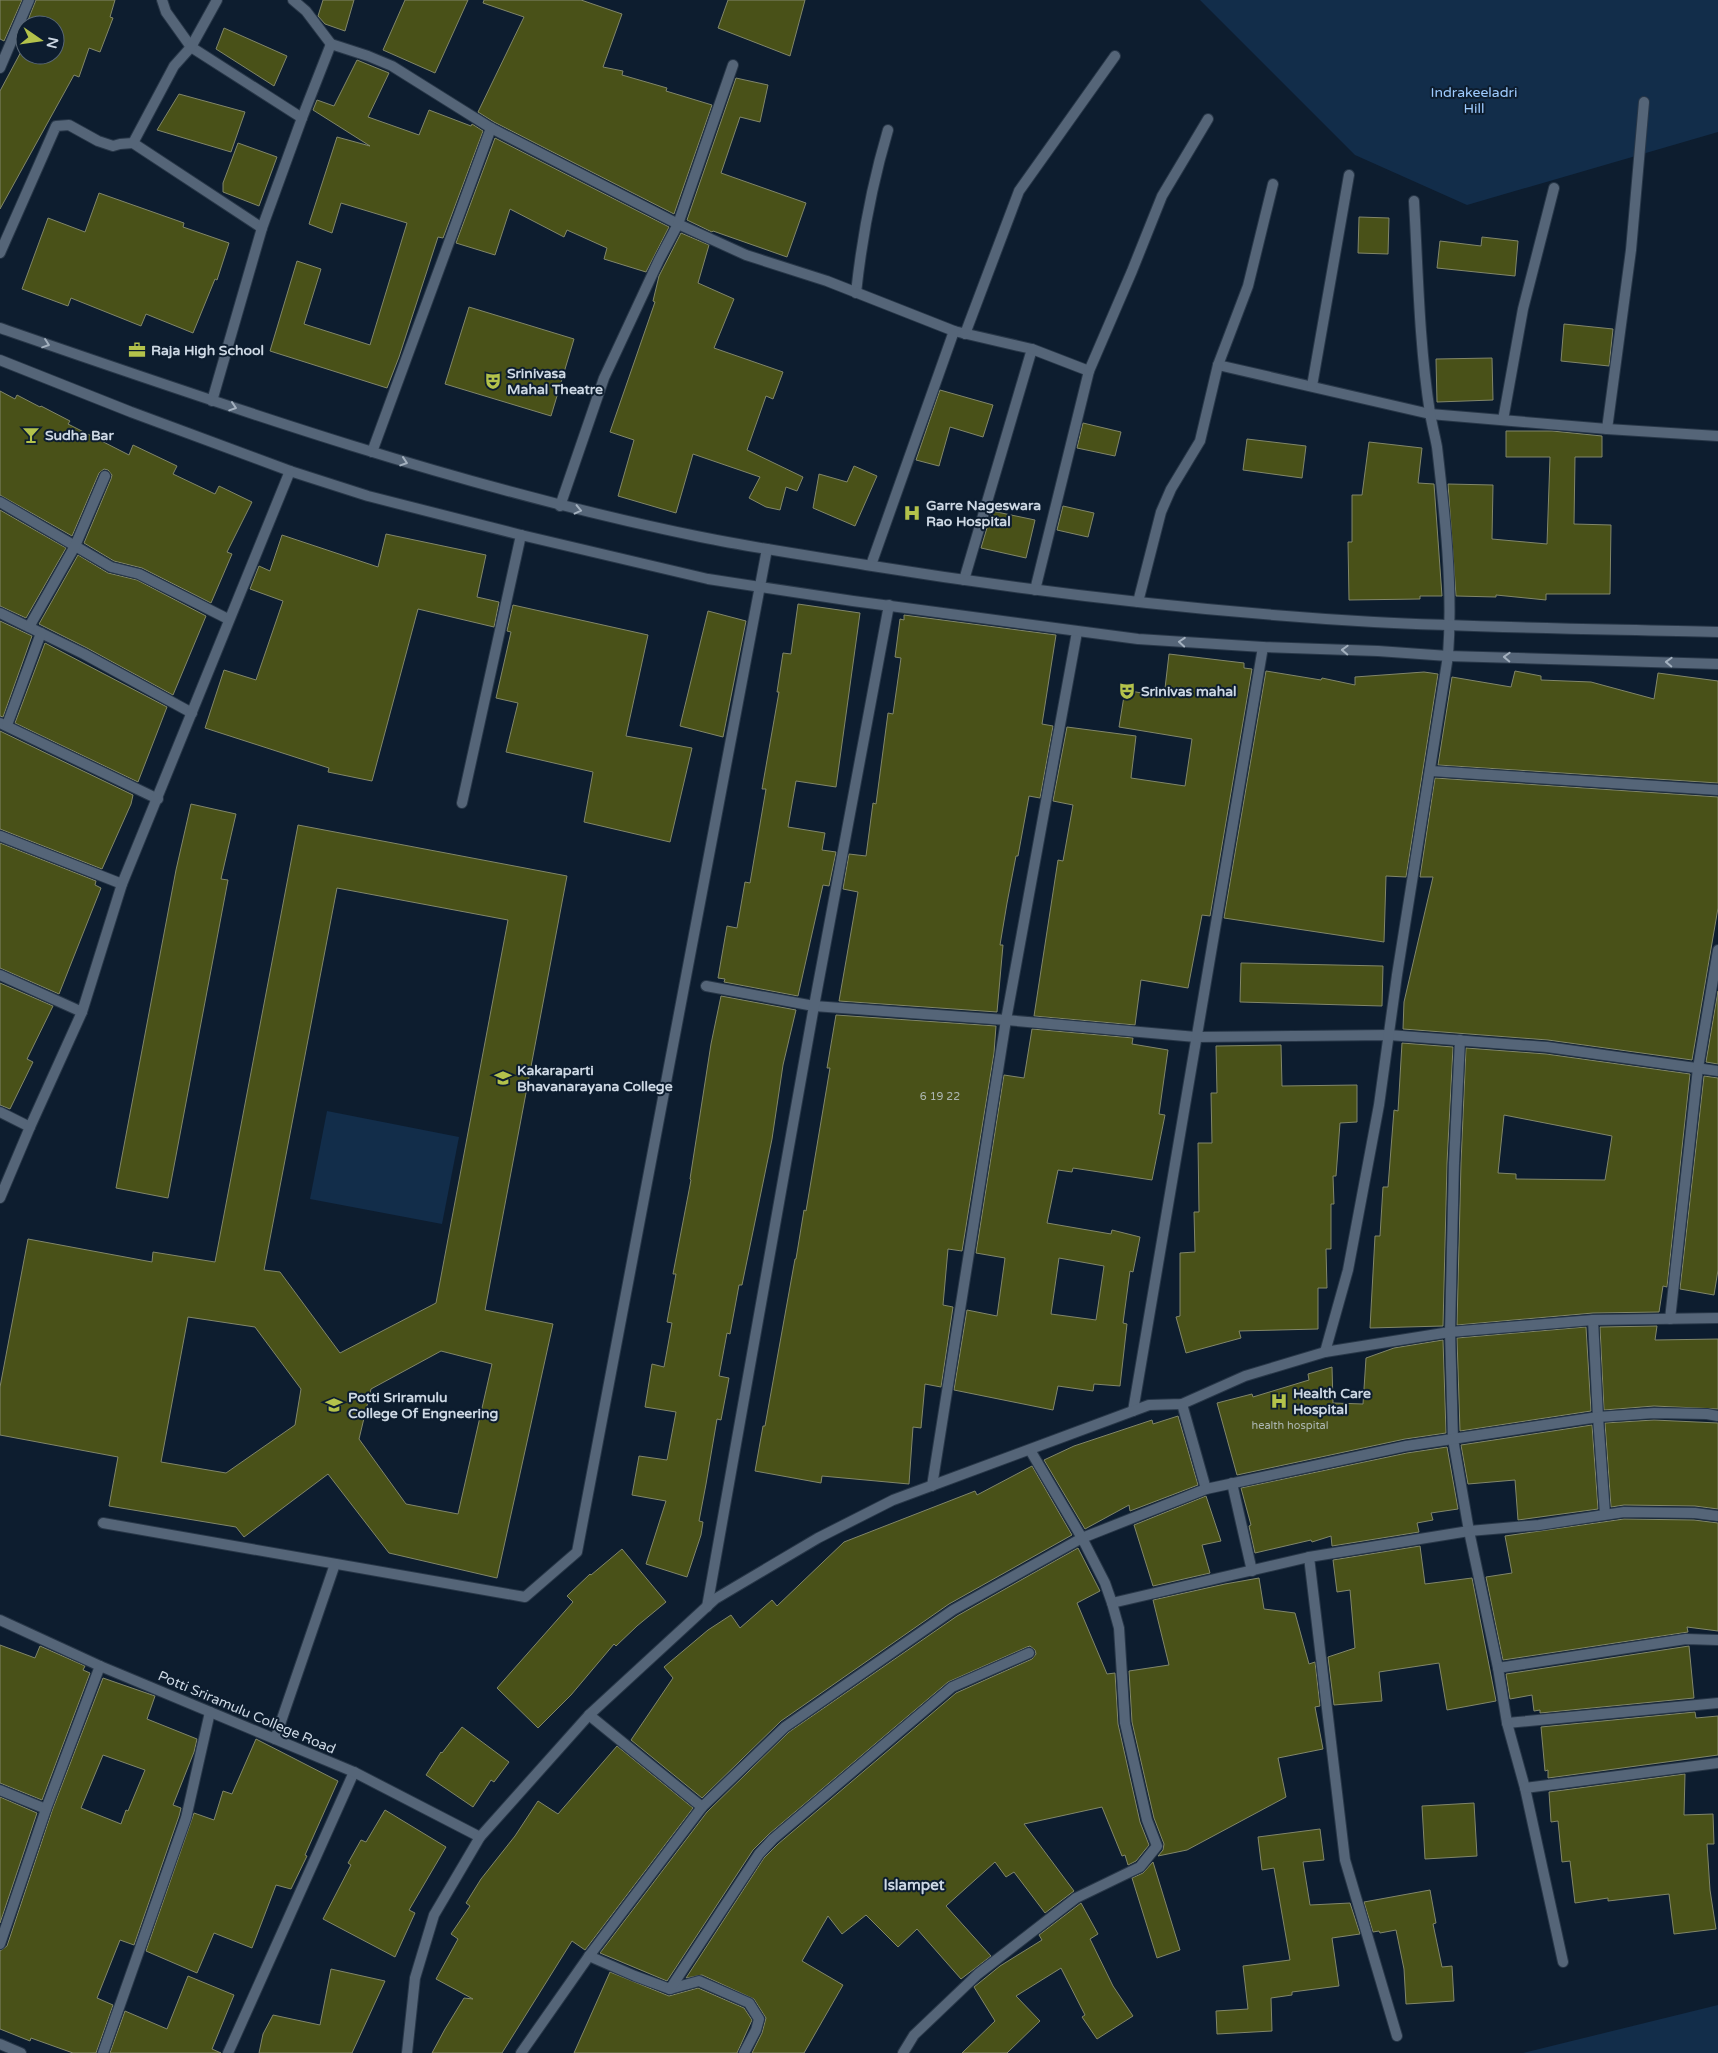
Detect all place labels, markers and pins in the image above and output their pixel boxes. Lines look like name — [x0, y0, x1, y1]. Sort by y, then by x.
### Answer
office icon: Raja High School — [127, 340, 147, 360]
place label: Raja High School — [151, 342, 264, 359]
place label: Srinivasa Mahal Theatre — [507, 365, 603, 398]
theatre icon: Srinivasa Mahal Theatre — [483, 371, 503, 391]
bar icon: Sudha Bar — [21, 425, 41, 445]
place label: Sudha Bar — [45, 427, 114, 444]
place label: Garre Nageswara Rao Hospital — [926, 497, 1041, 530]
hospital icon: Garre Nageswara Rao Hospital — [902, 503, 922, 523]
theatre icon: Srinivas mahal — [1117, 681, 1137, 701]
place label: Srinivas mahal — [1141, 683, 1237, 700]
place label: Kakaraparti Bhavanarayana College — [517, 1062, 673, 1095]
school or university icon: Kakaraparti Bhavanarayana College — [493, 1068, 513, 1088]
place label: Health Care Hospital — [1293, 1385, 1371, 1418]
place label: Potti Sriramulu College Of Engneering — [348, 1389, 499, 1422]
hospital icon: Health Care Hospital — [1269, 1391, 1289, 1411]
school or university icon: Potti Sriramulu College Of Engneering — [324, 1395, 344, 1415]

